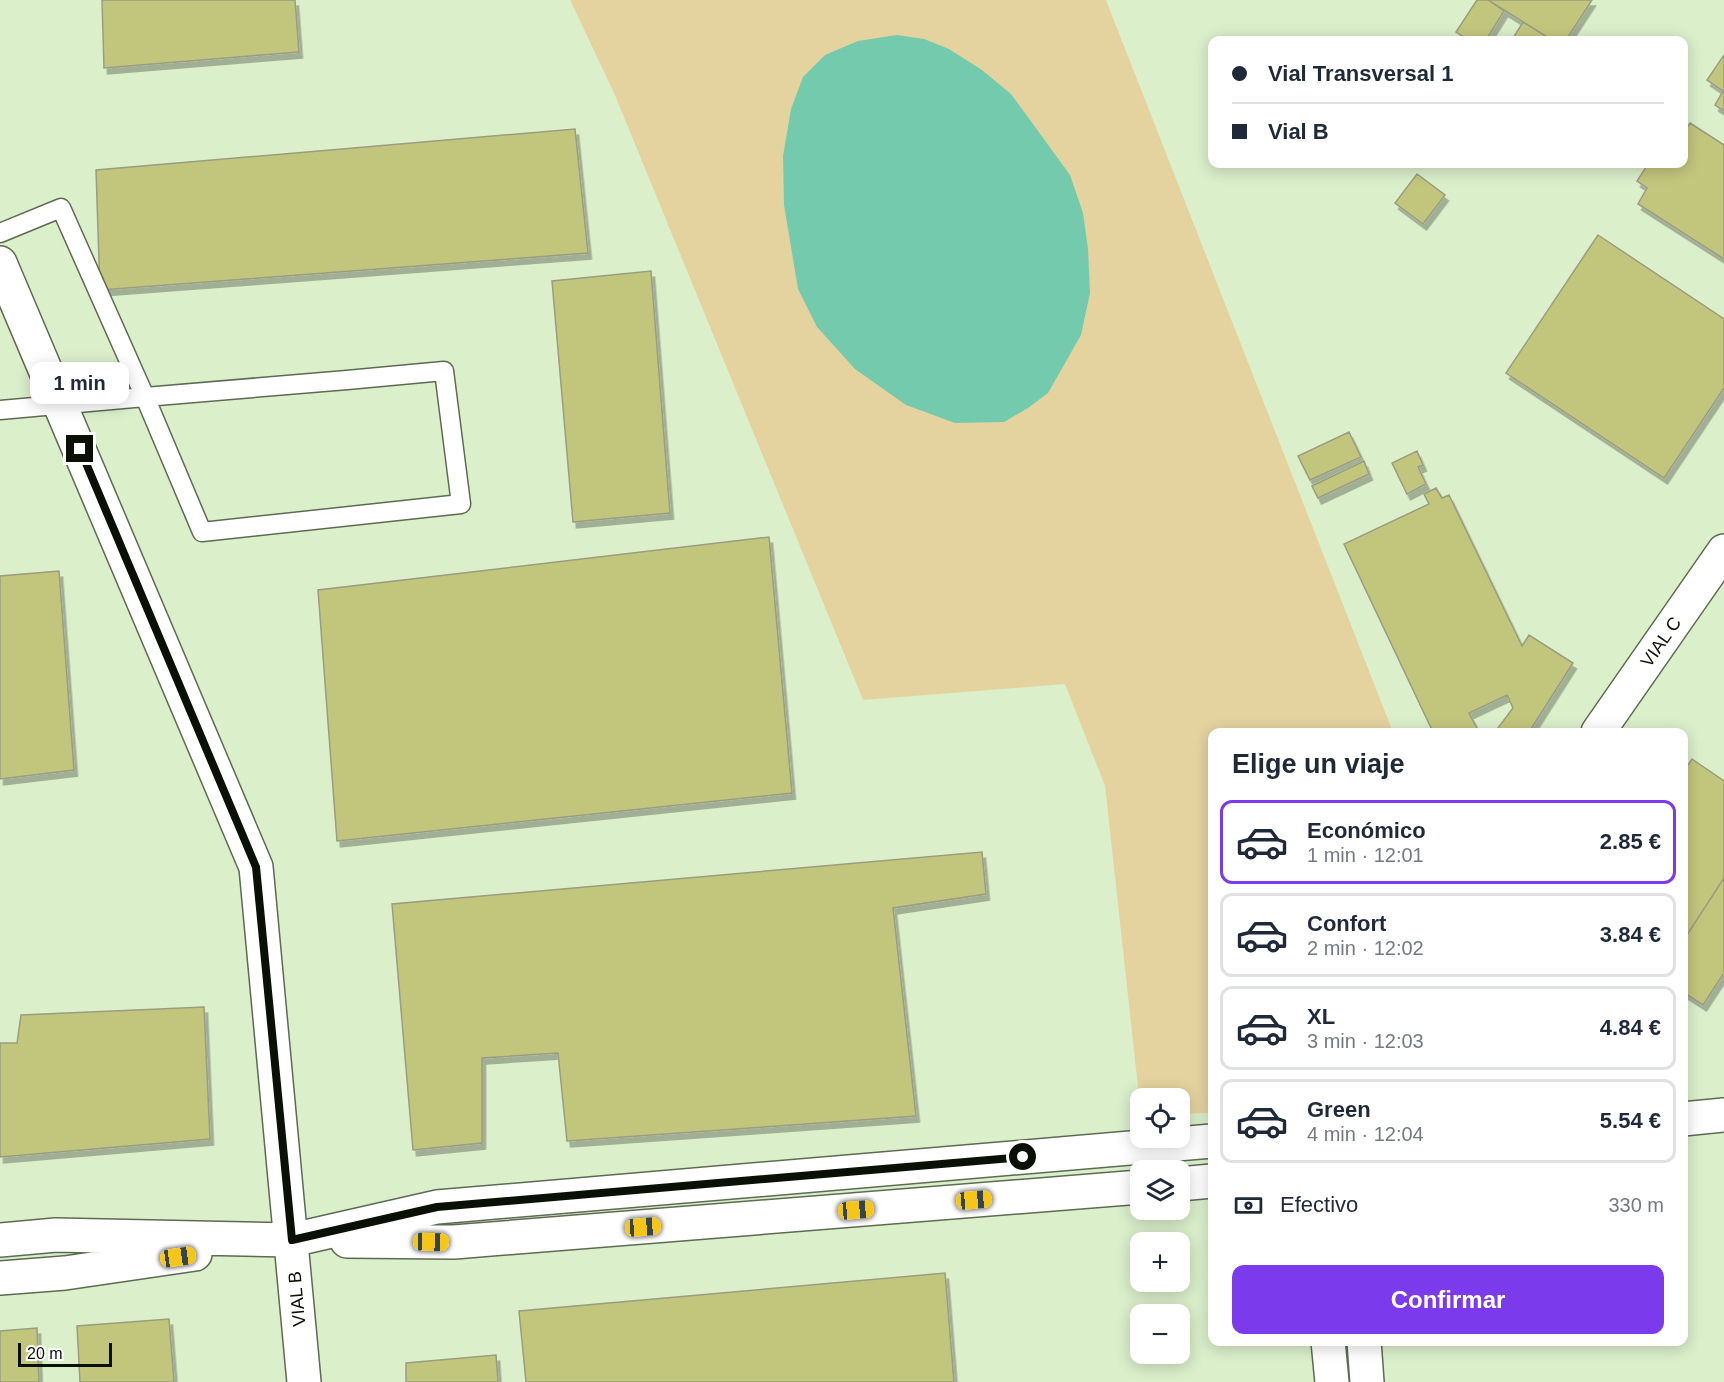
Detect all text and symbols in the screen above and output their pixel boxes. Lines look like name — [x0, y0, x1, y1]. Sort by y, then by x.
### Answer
text: Vial Transversal 1 — [1268, 61, 1454, 86]
text: Vial B — [1268, 119, 1329, 144]
callout: 1 min — [31, 362, 130, 404]
text: 1 min — [53, 372, 106, 394]
route end — [66, 435, 93, 462]
street label: VIAL C — [1637, 613, 1685, 671]
text: Elige un viaje — [1232, 749, 1405, 779]
icon: car — [1235, 815, 1289, 869]
text: Económico — [1307, 818, 1426, 843]
text: 2.85 € — [1600, 829, 1661, 854]
text: 1 min · 12:01 — [1307, 844, 1424, 866]
icon: car — [1235, 908, 1289, 962]
text: Confort — [1307, 911, 1386, 936]
text: 3.84 € — [1600, 922, 1661, 947]
text: 2 min · 12:02 — [1307, 937, 1424, 959]
icon: car — [1235, 1001, 1289, 1055]
text: XL — [1307, 1004, 1335, 1029]
text: 4.84 € — [1600, 1015, 1661, 1040]
text: 3 min · 12:03 — [1307, 1030, 1424, 1052]
map controls — [1130, 1088, 1190, 1364]
button: locate — [1130, 1088, 1190, 1148]
icon: car — [1235, 1094, 1289, 1148]
text: Green — [1307, 1097, 1371, 1122]
text: 5.54 € — [1600, 1108, 1661, 1133]
text: 4 min · 12:04 — [1307, 1123, 1424, 1145]
route start — [1009, 1143, 1036, 1170]
button: layers — [1130, 1160, 1190, 1220]
car — [955, 1189, 993, 1211]
icon: cash — [1232, 1189, 1265, 1222]
text: Efectivo — [1280, 1192, 1358, 1217]
text: 330 m — [1608, 1194, 1664, 1216]
car — [837, 1199, 875, 1221]
car — [624, 1217, 662, 1237]
button: + — [1130, 1232, 1190, 1292]
car — [413, 1233, 449, 1251]
car — [159, 1246, 197, 1268]
button: Confirmar — [1232, 1265, 1664, 1334]
street label: VIAL B — [285, 1271, 309, 1327]
button: − — [1130, 1304, 1190, 1364]
scale bar — [18, 1340, 112, 1368]
text: 20 m — [27, 1345, 63, 1362]

